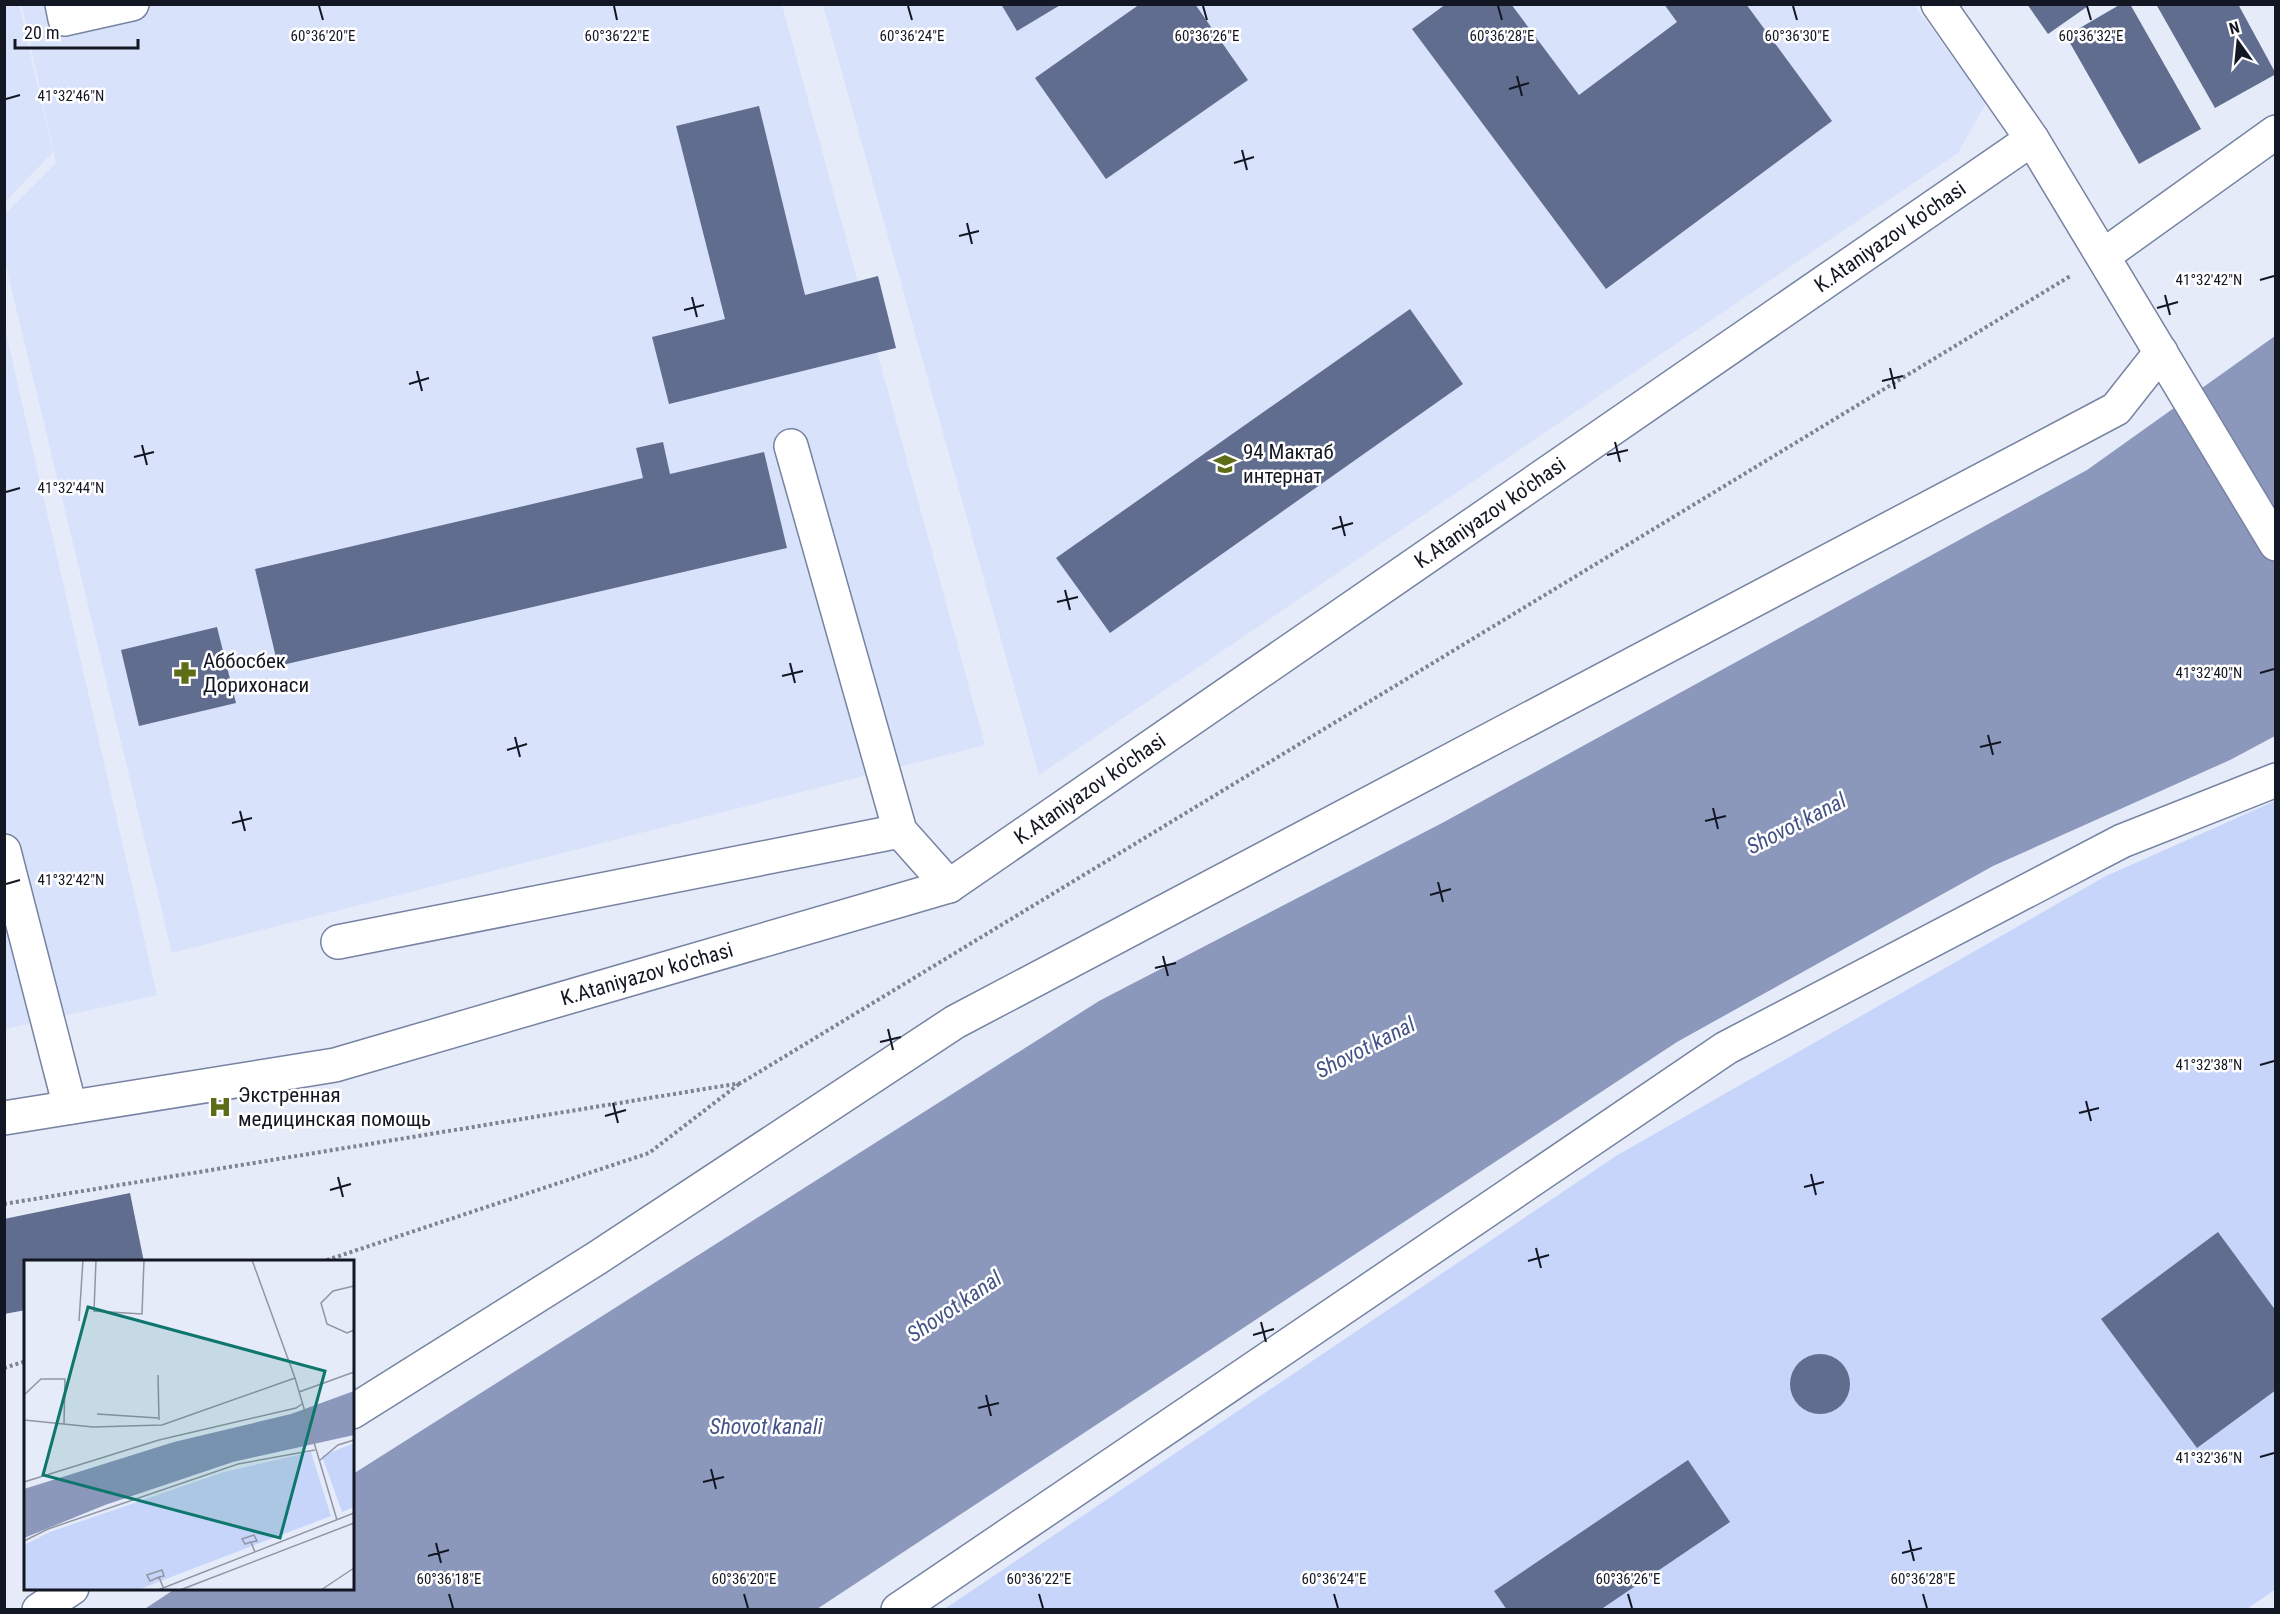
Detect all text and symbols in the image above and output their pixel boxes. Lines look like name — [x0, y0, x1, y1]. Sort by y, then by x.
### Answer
scale bar — [15, 12, 138, 50]
north arrow — [2208, 12, 2268, 72]
text: N — [2227, 18, 2241, 38]
text: 20 m — [24, 22, 59, 43]
text: 60°36'20"E — [291, 27, 355, 45]
text: 60°36'22"E — [585, 27, 649, 45]
text: 60°36'24"E — [880, 27, 944, 45]
text: 60°36'26"E — [1175, 27, 1239, 45]
text: 60°36'28"E — [1470, 27, 1534, 45]
text: 60°36'30"E — [1765, 27, 1829, 45]
text: 60°36'32"E — [2059, 27, 2123, 45]
text: 41°32'46"N — [38, 87, 104, 105]
street label: K.Ataniyazov ko'chasi — [1810, 176, 1970, 297]
text: 41°32'42"N — [2176, 271, 2242, 289]
place label: 94 Мактаб интернат — [1243, 440, 1334, 488]
school or university icon: 94 Мактаб интернат — [1212, 451, 1238, 477]
street label: K.Ataniyazov ko'chasi — [1410, 452, 1570, 573]
text: 41°32'44"N — [38, 479, 104, 497]
place label: Аббосбек Дорихонаси — [203, 649, 309, 697]
pharmacy icon: Аббосбек Дорихонаси — [172, 660, 198, 686]
text: 41°32'40"N — [2176, 664, 2242, 682]
street label: K.Ataniyazov ko'chasi — [1010, 728, 1170, 849]
water label: Shovot kanal — [1742, 787, 1851, 859]
text: 41°32'42"N — [38, 871, 104, 889]
street label: K.Ataniyazov ko'chasi — [558, 938, 736, 1011]
water label: Shovot kanal — [1311, 1011, 1420, 1083]
text: 41°32'38"N — [2176, 1056, 2242, 1074]
place label: Экстренная медицинская помощь — [238, 1083, 431, 1131]
hospital icon: Экстренная медицинская помощь — [207, 1094, 233, 1120]
inset map — [24, 1260, 354, 1590]
water label: Shovot kanal — [902, 1265, 1007, 1347]
water label: Shovot kanali — [709, 1414, 823, 1439]
text: 41°32'36"N — [2176, 1449, 2242, 1467]
text: 60°36'18"E — [417, 1570, 481, 1588]
text: 60°36'20"E — [712, 1570, 776, 1588]
text: 60°36'22"E — [1007, 1570, 1071, 1588]
text: 60°36'24"E — [1302, 1570, 1366, 1588]
text: 60°36'26"E — [1596, 1570, 1660, 1588]
text: 60°36'28"E — [1891, 1570, 1955, 1588]

